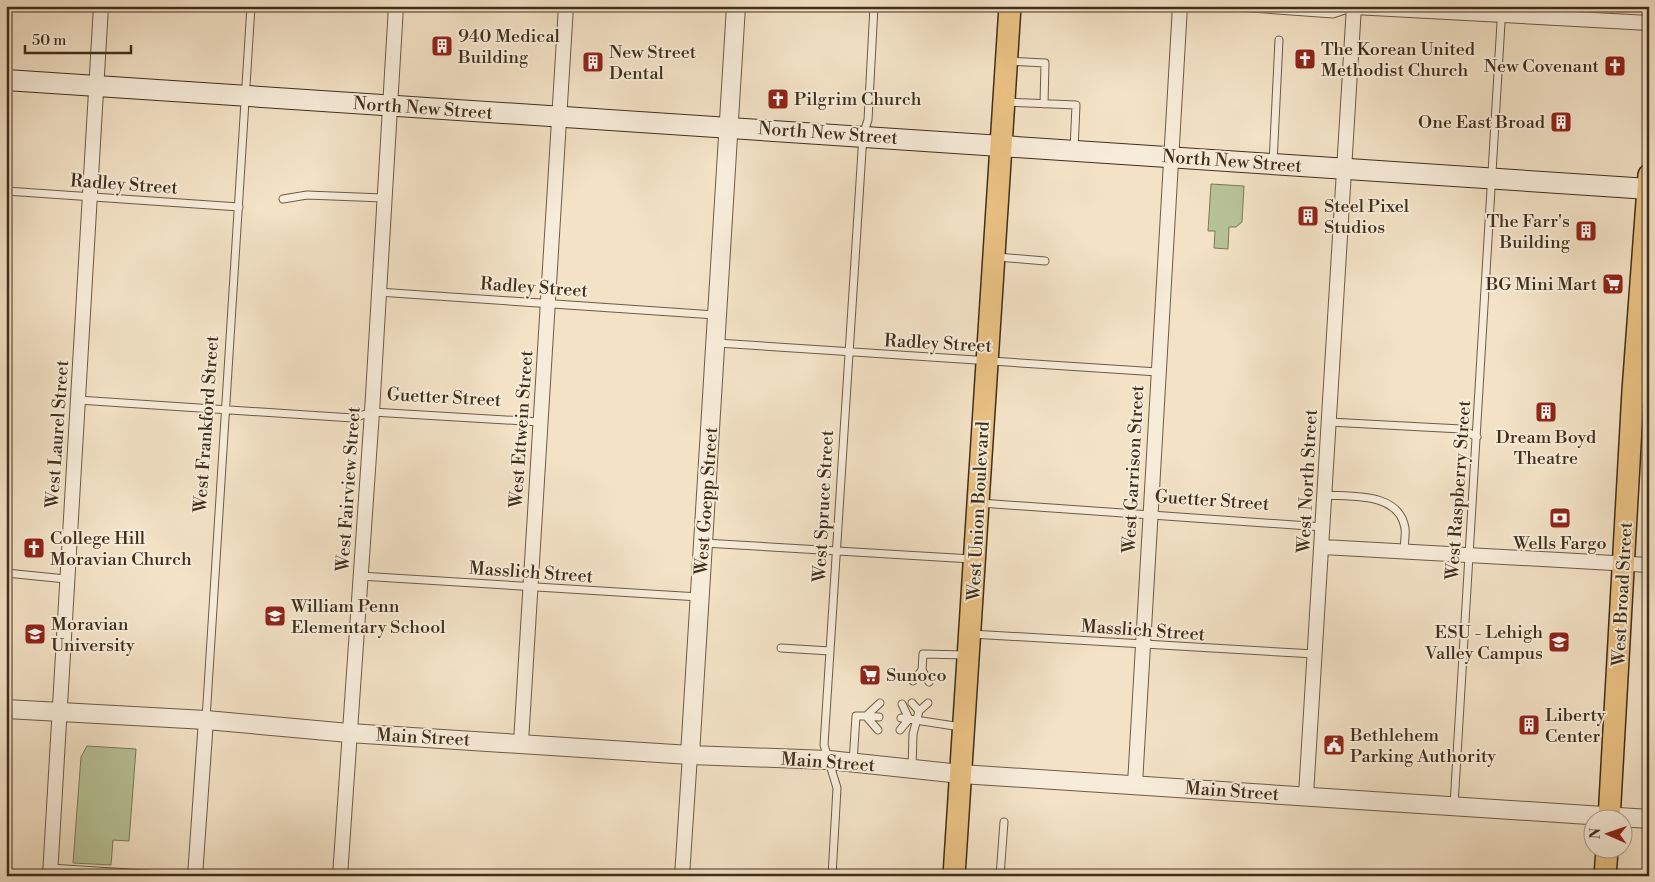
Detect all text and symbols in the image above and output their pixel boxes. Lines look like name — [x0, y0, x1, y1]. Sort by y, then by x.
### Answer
scale bar — [25, 22, 131, 54]
place label: 940 Medical Building — [457, 25, 561, 69]
text: 50 m — [32, 31, 66, 50]
building icon: 940 Medical Building — [430, 34, 454, 58]
place label: The Korean United Methodist Church — [1321, 38, 1476, 82]
place label: New Street Dental — [609, 41, 697, 85]
church icon: The Korean United Methodist Church — [1293, 47, 1317, 71]
building icon: New Street Dental — [581, 50, 605, 74]
church icon: New Covenant — [1603, 54, 1627, 78]
place label: New Covenant — [1484, 55, 1600, 78]
church icon: Pilgrim Church — [766, 87, 790, 111]
place label: Pilgrim Church — [794, 88, 922, 111]
street label: North New Street — [352, 92, 494, 125]
building icon: One East Broad — [1549, 110, 1573, 134]
place label: One East Broad — [1418, 111, 1546, 134]
street label: North New Street — [757, 117, 899, 150]
street label: North New Street — [1161, 145, 1303, 178]
street label: Radley Street — [69, 169, 179, 200]
place label: Steel Pixel Studios — [1324, 195, 1410, 239]
building icon: Steel Pixel Studios — [1296, 204, 1320, 228]
place label: The Farr's Building — [1487, 210, 1571, 254]
building icon: The Farr's Building — [1574, 219, 1598, 243]
street label: Radley Street — [479, 272, 589, 303]
supermarket icon: BG Mini Mart — [1601, 272, 1625, 296]
place label: BG Mini Mart — [1485, 273, 1598, 296]
street label: Radley Street — [883, 329, 993, 358]
street label: West Frankford Street — [189, 334, 224, 514]
street label: West Ettwein Street — [504, 349, 539, 510]
street label: West Laurel Street — [41, 359, 74, 510]
street label: Guetter Street — [386, 383, 502, 412]
street label: West Garrison Street — [1118, 384, 1149, 555]
street label: West Raspberry Street — [1441, 399, 1476, 582]
building icon: Dream Boyd Theatre — [1534, 400, 1558, 424]
street label: West Fairview Street — [331, 405, 366, 573]
street label: West North Street — [1292, 408, 1323, 554]
street label: West Union Boulevard — [962, 420, 995, 602]
street label: West Goepp Street — [690, 426, 723, 577]
place label: Dream Boyd Theatre — [1496, 426, 1597, 470]
street label: West Spruce Street — [808, 429, 839, 584]
street label: Guetter Street — [1154, 485, 1271, 516]
bank icon: Wells Fargo — [1548, 506, 1572, 530]
street label: West Broad Street — [1607, 521, 1638, 668]
place label: College Hill Moravian Church — [50, 527, 192, 571]
place label: Wells Fargo — [1512, 532, 1607, 555]
church icon: College Hill Moravian Church — [22, 536, 46, 560]
street label: Masslich Street — [468, 557, 594, 588]
place label: William Penn Elementary School — [290, 595, 446, 639]
school or university icon: William Penn Elementary School — [263, 604, 287, 628]
place label: Moravian University — [51, 613, 135, 657]
street label: Masslich Street — [1080, 615, 1206, 646]
place label: ESU - Lehigh Valley Campus — [1424, 621, 1543, 665]
school or university icon: Moravian University — [23, 622, 47, 646]
school or university icon: ESU - Lehigh Valley Campus — [1547, 630, 1571, 654]
supermarket icon: Sunoco — [858, 663, 882, 687]
place label: Sunoco — [886, 664, 947, 687]
place label: Liberty Center — [1545, 704, 1606, 748]
building icon: Liberty Center — [1517, 713, 1541, 737]
street label: Main Street — [375, 724, 471, 751]
place label: Bethlehem Parking Authority — [1349, 724, 1496, 768]
public building icon: Bethlehem Parking Authority — [1322, 733, 1346, 757]
street label: Main Street — [780, 748, 876, 777]
street label: Main Street — [1184, 777, 1280, 806]
north arrow — [1582, 810, 1632, 860]
text: N — [1587, 828, 1605, 839]

